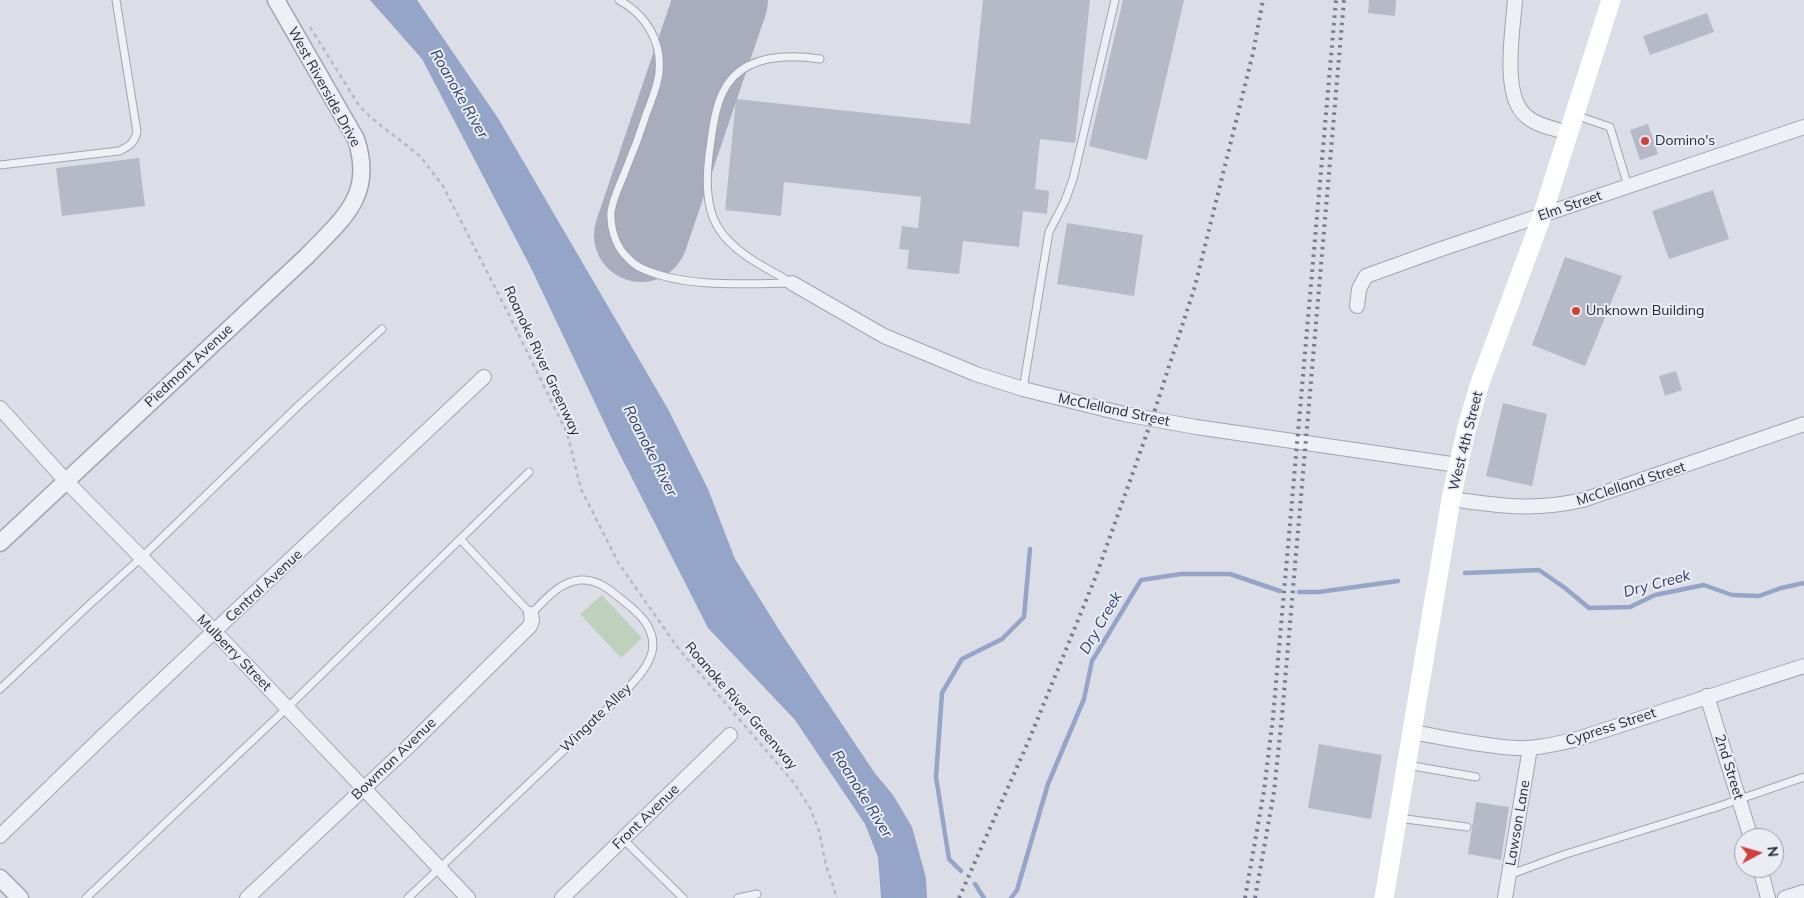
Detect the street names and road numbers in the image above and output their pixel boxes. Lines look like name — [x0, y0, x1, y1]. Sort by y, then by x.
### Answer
street label: West Riverside Drive — [284, 24, 364, 150]
street label: Elm Street — [1536, 187, 1604, 225]
street label: Roanoke River Greenway — [500, 283, 584, 439]
street label: Piedmont Avenue — [141, 321, 237, 411]
street label: McClelland Street — [1057, 390, 1171, 430]
street label: West 4th Street — [1446, 390, 1486, 492]
street label: McClelland Street — [1574, 458, 1688, 510]
street label: Central Avenue — [222, 546, 306, 626]
street label: Mulberry Street — [193, 611, 275, 695]
street label: Roanoke River Greenway — [681, 639, 801, 773]
street label: Wingate Alley — [557, 680, 635, 756]
street label: Cypress Street — [1564, 704, 1658, 750]
street label: Bowman Avenue — [348, 714, 440, 804]
street label: 2nd Street — [1711, 732, 1747, 802]
street label: Lawson Lane — [1502, 779, 1534, 867]
street label: Front Avenue — [609, 781, 683, 853]

